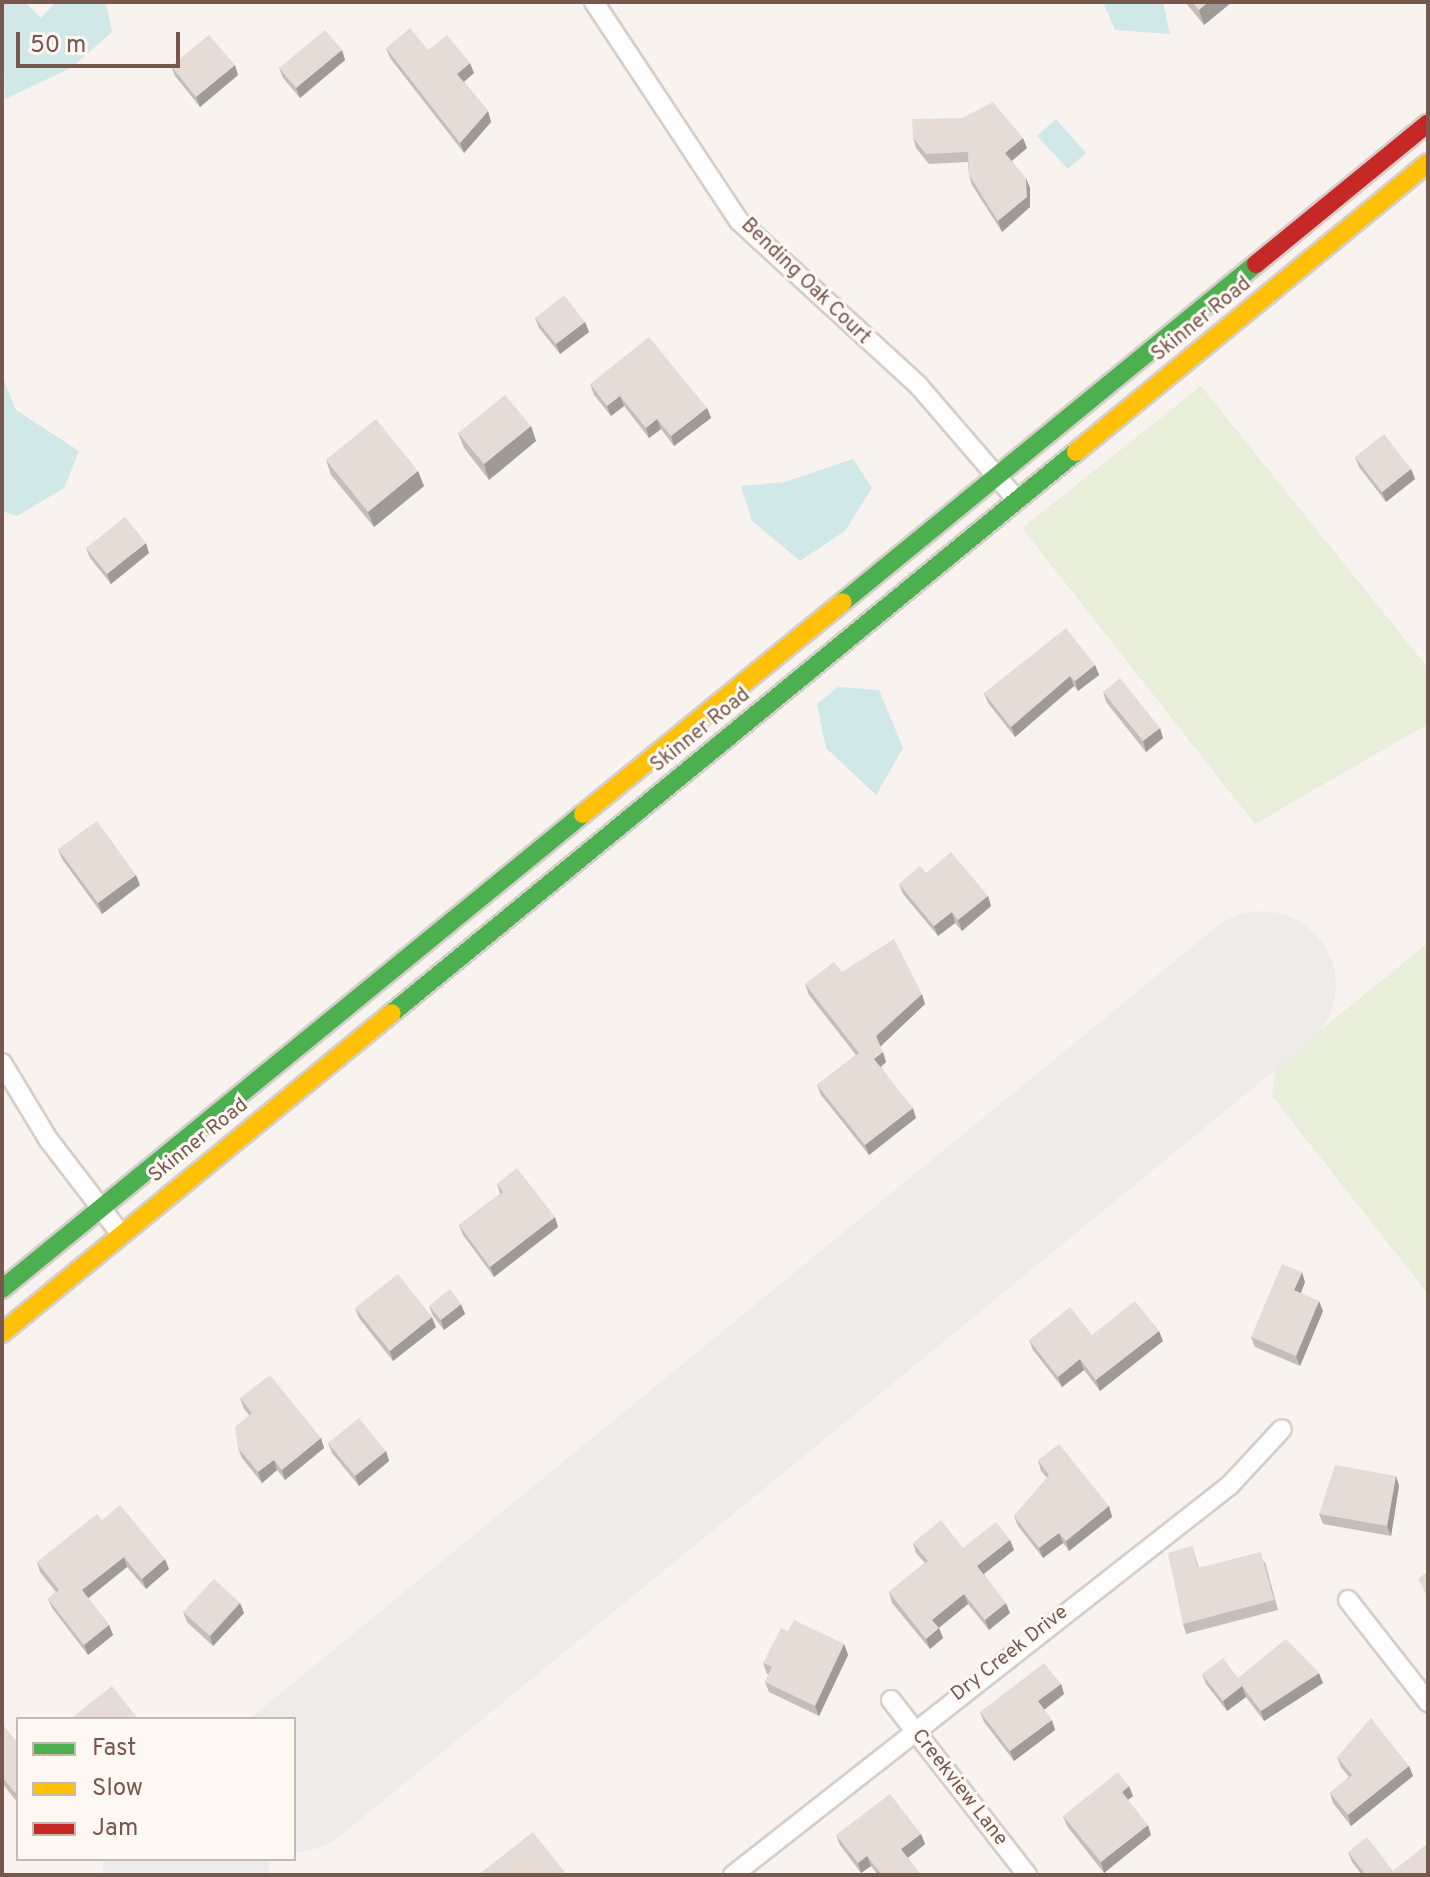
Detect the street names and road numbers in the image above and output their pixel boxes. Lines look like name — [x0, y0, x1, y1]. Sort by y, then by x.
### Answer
street label: Bending Oak Court — [735, 214, 875, 350]
street label: Skinner Road — [1148, 273, 1256, 367]
street label: Skinner Road — [647, 684, 755, 778]
street label: Skinner Road — [145, 1094, 253, 1188]
street label: Dry Creek Drive — [947, 1601, 1073, 1707]
street label: Creekview Lane — [906, 1725, 1012, 1851]

